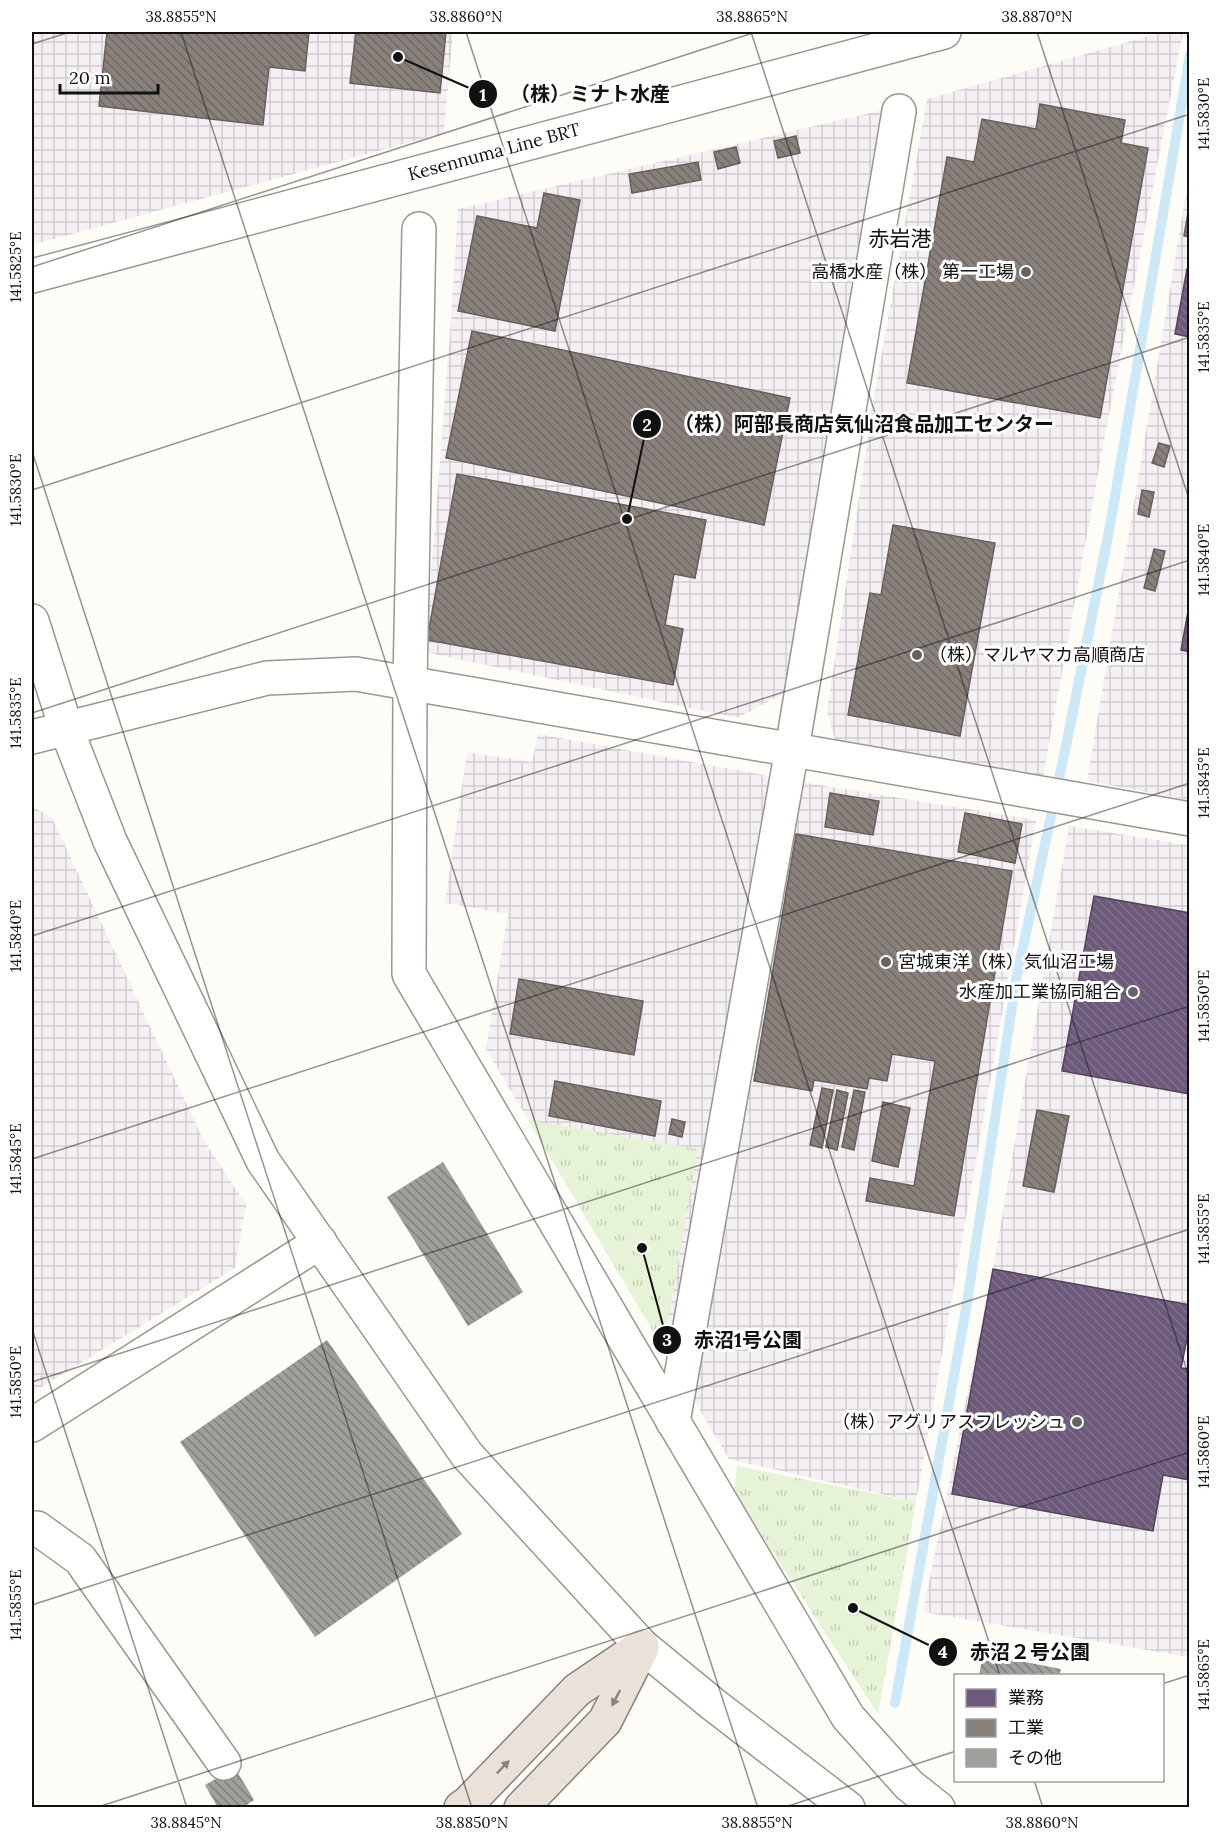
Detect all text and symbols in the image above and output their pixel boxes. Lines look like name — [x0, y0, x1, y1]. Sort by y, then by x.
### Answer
text: 38.8855°N — [145, 7, 217, 26]
text: 38.8860°N — [430, 7, 502, 26]
text: 38.8865°N — [716, 7, 788, 26]
text: 38.8870°N — [1001, 7, 1073, 26]
scale bar — [60, 57, 158, 95]
text: 20 m — [69, 66, 111, 89]
callout: （株）ミナト水産 — [468, 75, 682, 113]
text: 141.5830°E — [1194, 78, 1213, 150]
text: （株）ミナト水産 — [510, 81, 670, 106]
text: 1 — [479, 83, 487, 106]
street label: Kesennuma Line BRT — [405, 117, 583, 186]
district label: 赤岩港 — [869, 225, 932, 252]
text: 141.5825°E — [6, 232, 25, 302]
place label: 高橋水産（株） 第一工場 — [811, 260, 1014, 283]
marker: 高橋水産（株） 第一工場 — [1019, 265, 1033, 279]
text: 141.5835°E — [1194, 301, 1213, 373]
callout: （株）阿部長商店気仙沼食品加工センター — [632, 405, 1066, 443]
text: （株）阿部長商店気仙沼食品加工センター — [674, 411, 1054, 436]
text: 2 — [642, 413, 652, 436]
text: 141.5830°E — [6, 454, 25, 526]
text: 141.5840°E — [1194, 524, 1213, 596]
place label: （株）マルヤマカ高順商店 — [929, 643, 1145, 666]
marker: （株）マルヤマカ高順商店 — [910, 648, 924, 662]
text: 141.5835°E — [6, 677, 25, 749]
text: 141.5845°E — [1194, 747, 1213, 819]
text: 141.5840°E — [6, 900, 25, 972]
place label: 宮城東洋（株）気仙沼工場 — [898, 950, 1114, 973]
marker: 宮城東洋（株）気仙沼工場 — [879, 955, 893, 969]
text: 141.5850°E — [1194, 970, 1213, 1042]
place label: 水産加工業協同組合 — [959, 980, 1121, 1003]
marker: 水産加工業協同組合 — [1126, 985, 1140, 999]
text: 141.5845°E — [6, 1123, 25, 1195]
text: 141.5855°E — [1194, 1193, 1213, 1265]
callout: 赤沼1号公園 — [652, 1321, 814, 1359]
text: 赤沼1号公園 — [694, 1327, 802, 1352]
text: 3 — [662, 1328, 672, 1351]
text: 141.5850°E — [6, 1346, 25, 1418]
place label: （株）アグリアスフレッシュ — [832, 1410, 1065, 1433]
marker: （株）アグリアスフレッシュ — [1070, 1415, 1084, 1429]
text: 141.5860°E — [1194, 1416, 1213, 1488]
text: 141.5855°E — [6, 1569, 25, 1641]
callout: 赤沼２号公園 — [928, 1633, 1102, 1671]
text: 赤沼２号公園 — [970, 1639, 1090, 1664]
text: 141.5865°E — [1194, 1639, 1213, 1711]
text: 4 — [938, 1640, 948, 1663]
legend — [954, 1674, 1164, 1782]
text: 業務 — [1008, 1686, 1044, 1709]
one-way arrow — [611, 1690, 621, 1707]
text: 工業 — [1008, 1716, 1044, 1739]
text: その他 — [1008, 1746, 1062, 1769]
one-way arrow — [495, 1760, 509, 1774]
text: 38.8845°N — [150, 1813, 222, 1832]
text: 38.8850°N — [436, 1813, 508, 1832]
text: 38.8855°N — [721, 1813, 793, 1832]
text: 38.8860°N — [1006, 1813, 1078, 1832]

